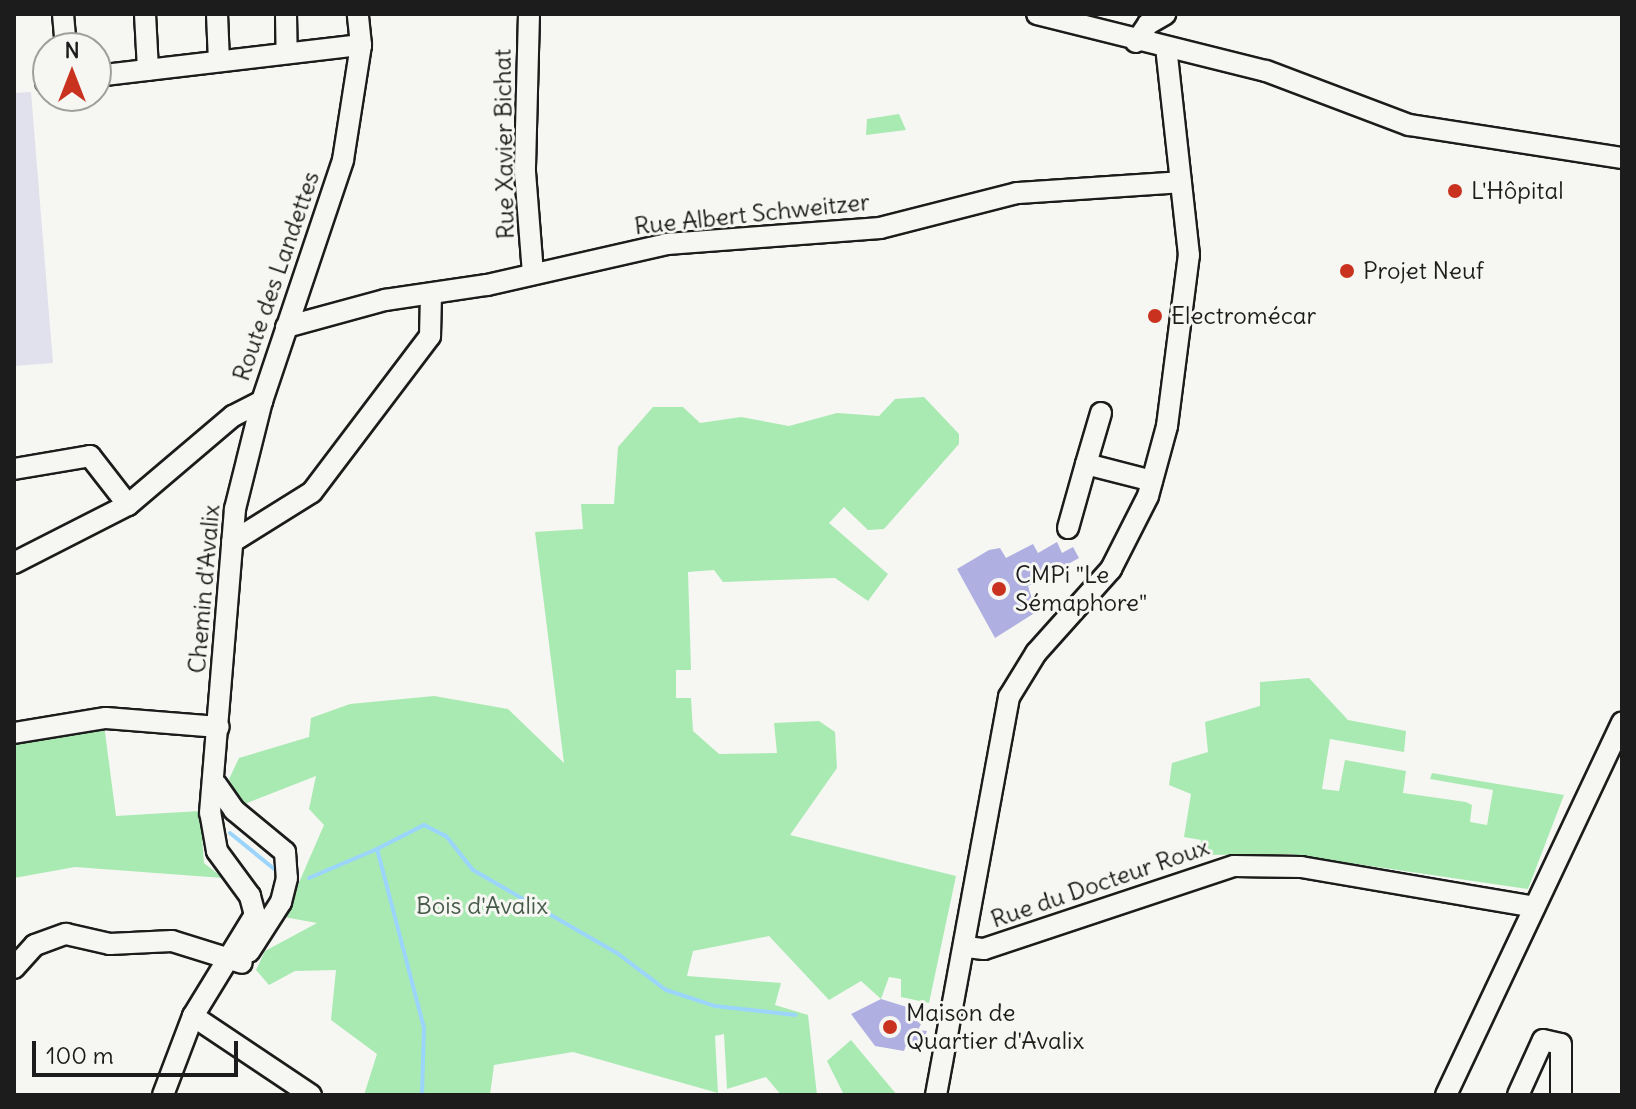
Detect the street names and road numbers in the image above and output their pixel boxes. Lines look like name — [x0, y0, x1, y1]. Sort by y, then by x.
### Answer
street label: Rue Xavier Bichat — [488, 48, 520, 240]
street label: Route des Landettes — [227, 167, 325, 385]
street label: Rue Albert Schweitzer — [633, 187, 871, 241]
street label: Chemin d'Avalix — [182, 503, 226, 675]
street label: Rue du Docteur Roux — [987, 832, 1213, 934]

